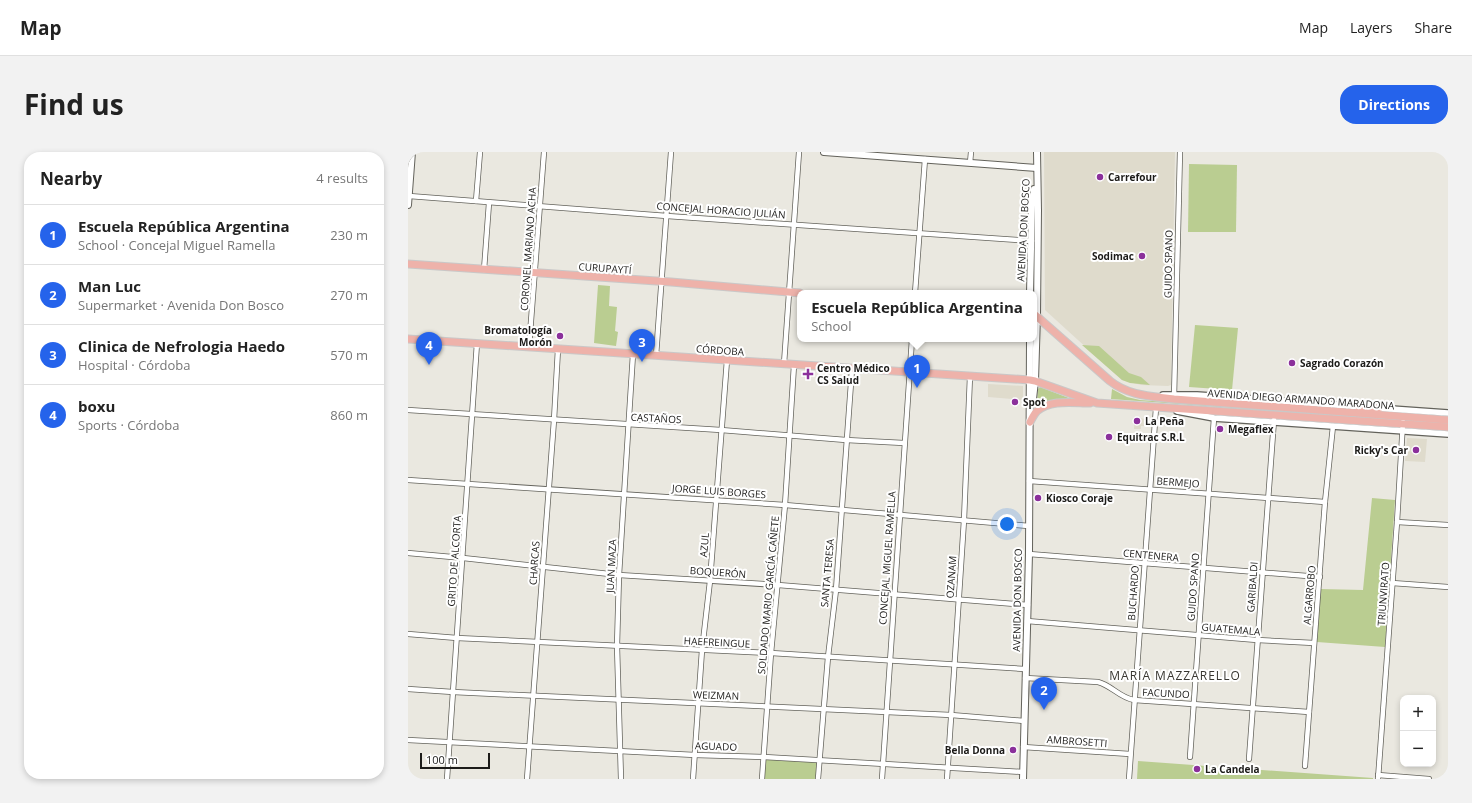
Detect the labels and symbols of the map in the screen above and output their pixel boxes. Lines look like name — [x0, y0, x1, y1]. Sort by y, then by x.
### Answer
place label: Carrefour — [1108, 170, 1157, 184]
marker: Carrefour — [1095, 172, 1105, 182]
street label: AVENIDA DON BOSCO — [1013, 178, 1033, 282]
street label: CORONEL MARIANO ACHA — [517, 186, 539, 311]
street label: CONCEJAL HORACIO JULIÁN — [656, 199, 786, 221]
street label: GUIDO SPANO — [1160, 230, 1176, 298]
place label: Sodimac — [1092, 249, 1134, 263]
marker: Sodimac — [1137, 251, 1147, 261]
street label: CURUPAYTÍ — [578, 259, 632, 277]
place label: Bromatología Morón — [484, 323, 552, 349]
pin: 3 — [629, 329, 655, 362]
marker: Bromatología Morón — [555, 331, 565, 341]
pin: 4 — [416, 332, 442, 365]
street label: CÓRDOBA — [696, 341, 745, 359]
pin: 1 — [904, 355, 930, 388]
place label: Sagrado Corazón — [1300, 356, 1384, 370]
marker: Sagrado Corazón — [1287, 358, 1297, 368]
place label: Centro Médico CS Salud — [817, 361, 890, 387]
marker: Centro Médico CS Salud — [802, 368, 814, 380]
street label: AVENIDA DIEGO ARMANDO MARADONA — [1207, 385, 1396, 413]
place label: Spot — [1023, 395, 1046, 409]
marker: Spot — [1010, 397, 1020, 407]
street label: CASTAÑOS — [630, 410, 682, 426]
place label: La Peña — [1145, 414, 1184, 428]
marker: La Peña — [1132, 416, 1142, 426]
place label: Megaflex — [1228, 422, 1274, 436]
marker: Megaflex — [1215, 424, 1225, 434]
place label: Equitrac S.R.L — [1117, 430, 1185, 444]
marker: Equitrac S.R.L — [1104, 432, 1114, 442]
place label: Ricky's Car — [1354, 443, 1408, 457]
marker: Ricky's Car — [1411, 445, 1421, 455]
street label: BERMEJO — [1156, 474, 1200, 491]
street label: JORGE LUIS BORGES — [671, 481, 766, 501]
street label: CONCEJAL MIGUEL RAMELLA — [875, 490, 899, 625]
place label: Kiosco Coraje — [1046, 491, 1113, 505]
marker: Kiosco Coraje — [1033, 493, 1043, 503]
street label: GRITO DE ALCORTA — [444, 514, 464, 607]
your location — [997, 514, 1017, 534]
street label: SOLDADO MARIO GARCÍA CAÑETE — [754, 515, 782, 675]
street label: AZUL — [696, 532, 712, 558]
street label: JUAN MAZA — [603, 538, 619, 594]
street label: SANTA TERESA — [817, 538, 837, 608]
street label: CHARCAS — [525, 540, 543, 586]
street label: CENTENERA — [1122, 546, 1180, 564]
street label: AVENIDA DON BOSCO — [1009, 548, 1025, 652]
street label: GUIDO SPANO — [1184, 552, 1202, 621]
street label: OZANAM — [943, 555, 959, 599]
street label: GARIBALDI — [1243, 561, 1261, 613]
street label: TRIUNVIRATO — [1374, 561, 1392, 626]
street label: BOQUERÓN — [689, 563, 747, 581]
street label: BUCHARDO — [1124, 565, 1142, 621]
street label: ALGARROBO — [1299, 565, 1319, 625]
street label: GUATEMALA — [1201, 619, 1262, 639]
street label: HAEFREINGUE — [683, 633, 751, 651]
district label: MARÍA MAZZARELLO — [1109, 667, 1241, 684]
pin: 2 — [1031, 677, 1057, 710]
street label: FACUNDO — [1142, 685, 1190, 701]
street label: WEIZMAN — [693, 687, 739, 703]
street label: AMBROSETTI — [1046, 732, 1108, 750]
street label: AGUADO — [695, 738, 738, 754]
place label: Bella Donna — [945, 743, 1005, 757]
marker: Bella Donna — [1008, 745, 1018, 755]
scale bar — [420, 751, 490, 770]
place label: La Candela — [1205, 762, 1260, 776]
marker: La Candela — [1192, 764, 1202, 774]

